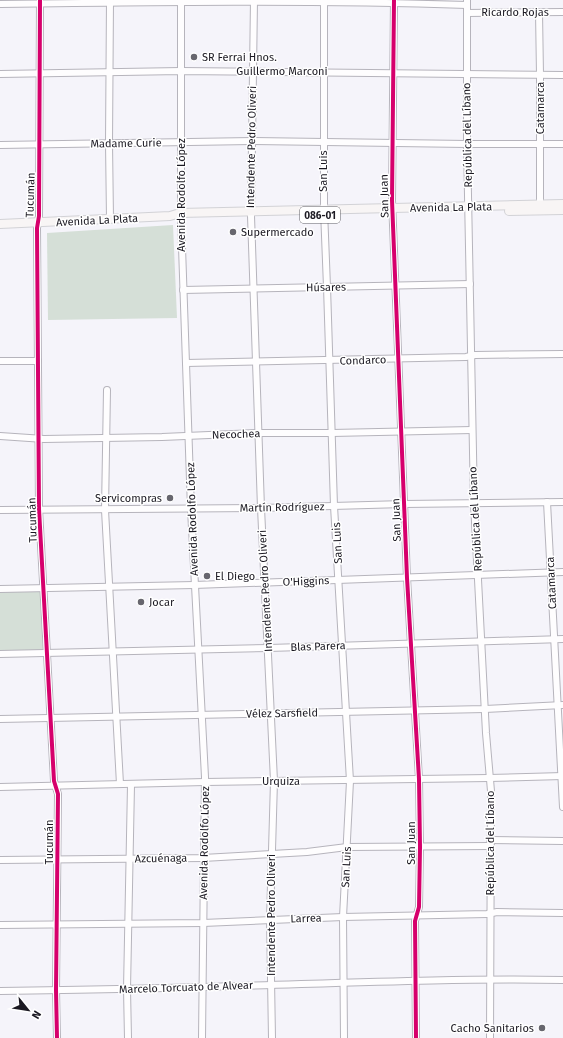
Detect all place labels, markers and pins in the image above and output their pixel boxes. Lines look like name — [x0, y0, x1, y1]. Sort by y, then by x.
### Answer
place label: SR Ferrai Hnos. — [202, 51, 277, 64]
marker: SR Ferrai Hnos. — [189, 52, 199, 62]
place label: Supermercado — [241, 226, 314, 239]
marker: Supermercado — [228, 227, 238, 237]
place label: Servicompras — [95, 492, 162, 505]
marker: Servicompras — [165, 493, 175, 503]
place label: El Diego — [215, 570, 255, 583]
marker: El Diego — [202, 571, 212, 581]
place label: Jocar — [149, 596, 175, 609]
marker: Jocar — [136, 597, 146, 607]
place label: Cacho Sanitarios — [451, 1022, 534, 1035]
marker: Cacho Sanitarios — [537, 1023, 547, 1033]

